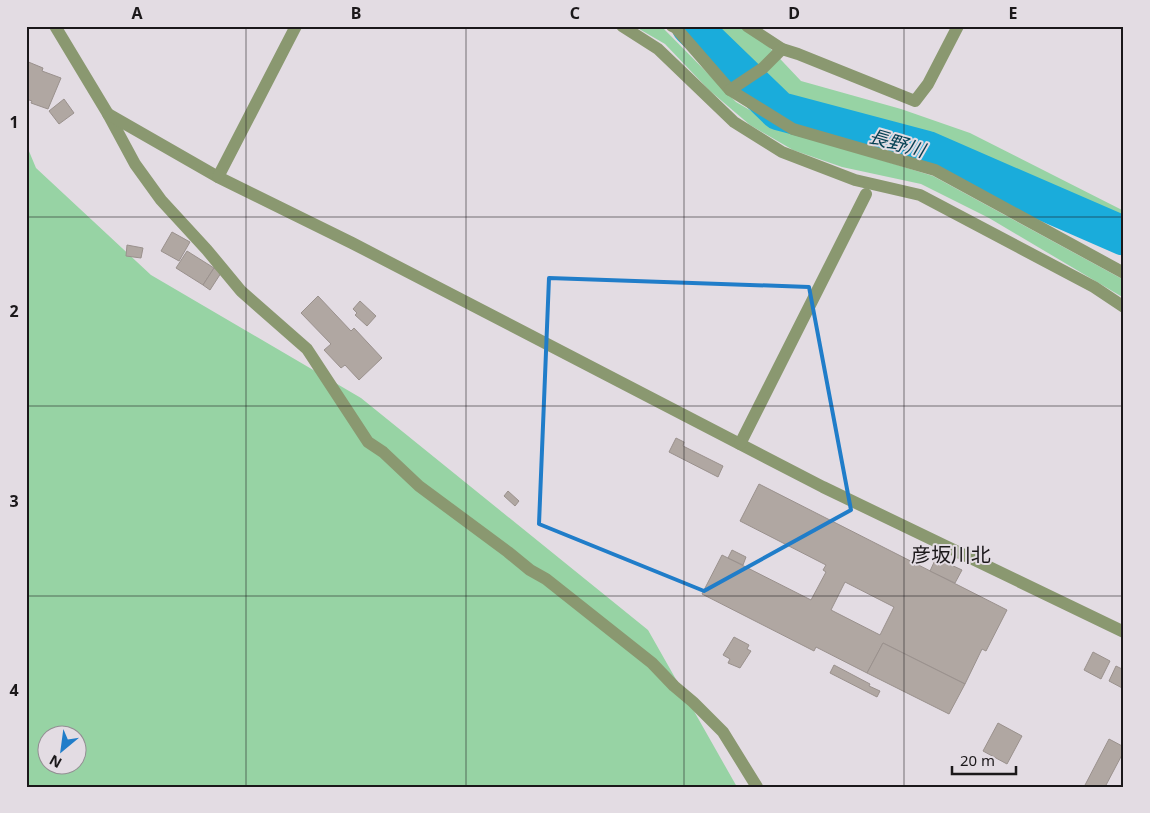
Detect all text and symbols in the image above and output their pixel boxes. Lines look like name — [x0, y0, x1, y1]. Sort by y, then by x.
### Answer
text: A — [131, 2, 143, 24]
text: B — [351, 2, 361, 24]
text: C — [570, 2, 580, 24]
text: D — [788, 2, 800, 24]
text: E — [1009, 2, 1018, 24]
text: 1 — [9, 111, 19, 133]
water label: 長野川 — [866, 123, 930, 164]
text: 2 — [9, 300, 19, 322]
text: 3 — [9, 490, 19, 512]
district label: 彦坂川北 — [911, 541, 991, 568]
text: 4 — [9, 679, 19, 701]
north arrow — [38, 726, 88, 776]
scale bar — [952, 743, 1016, 775]
text: 20 m — [960, 750, 995, 770]
text: N — [46, 751, 65, 773]

